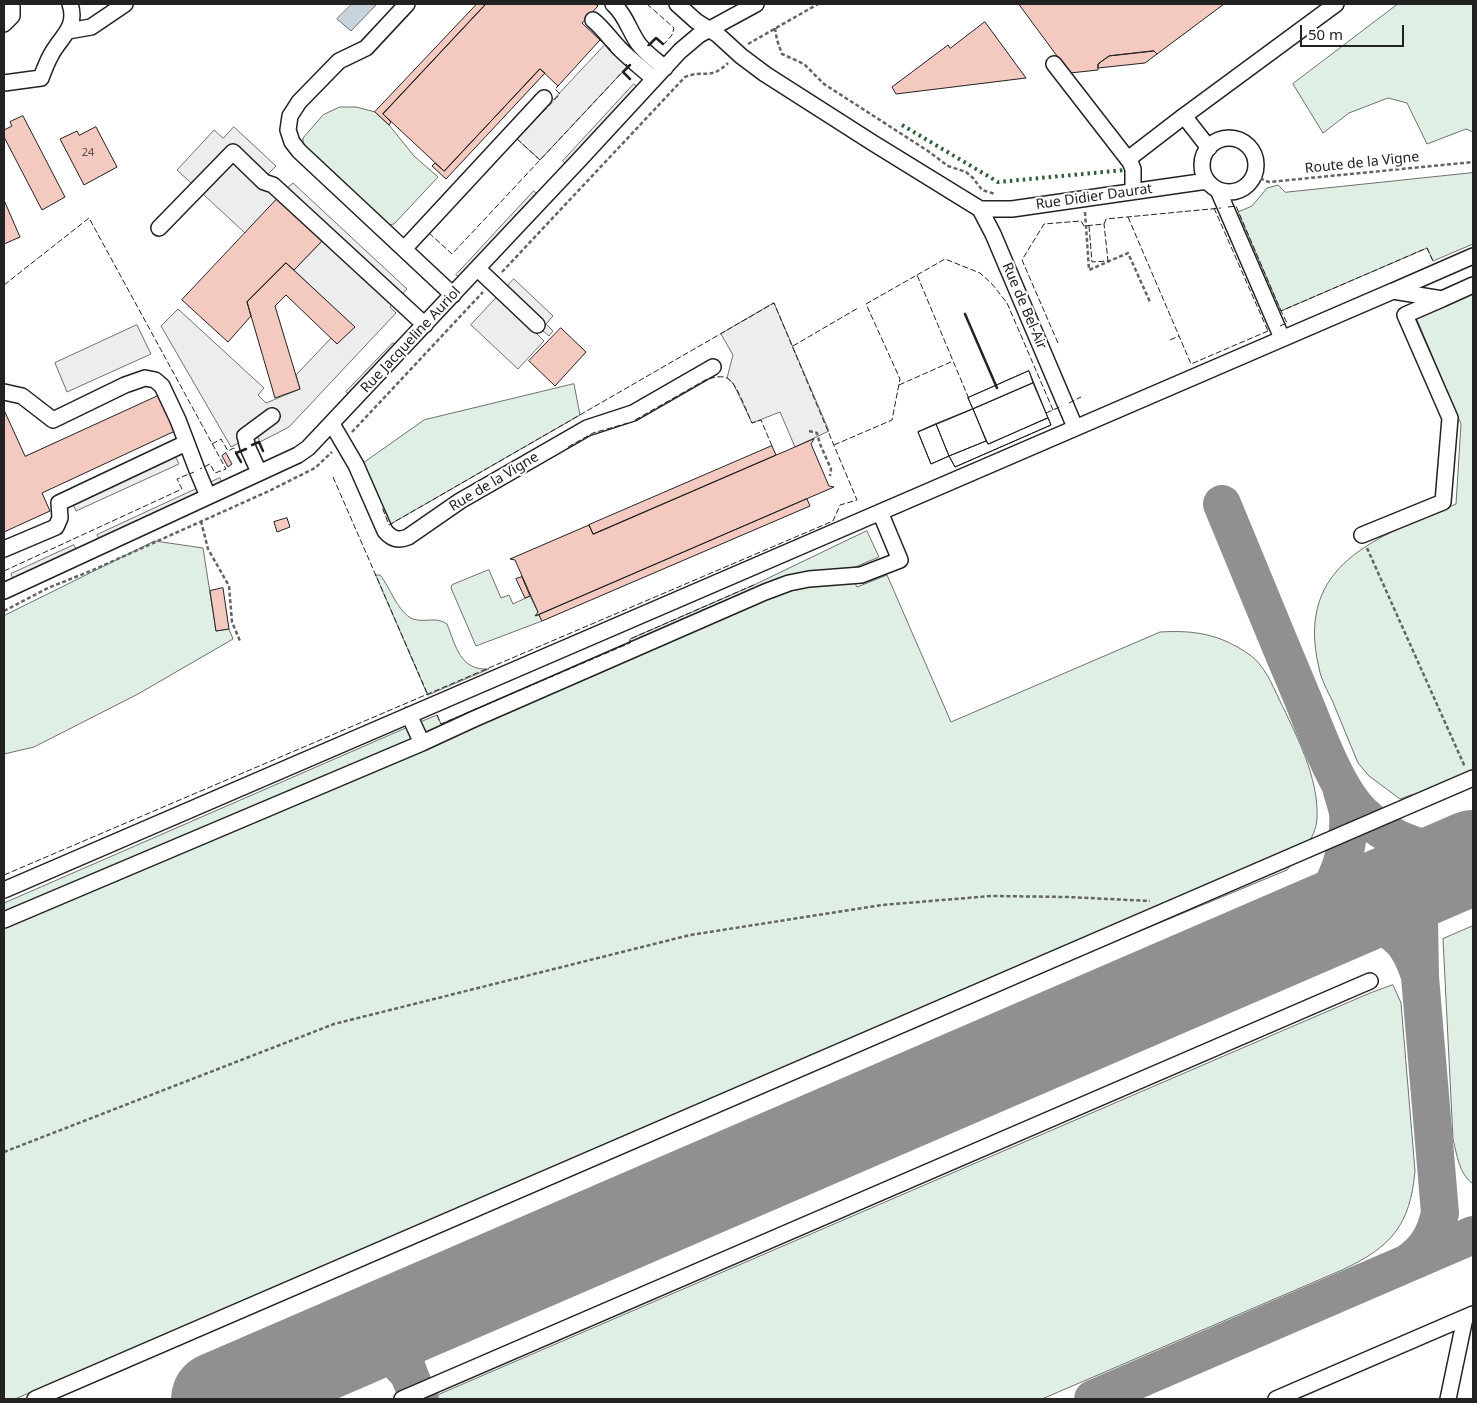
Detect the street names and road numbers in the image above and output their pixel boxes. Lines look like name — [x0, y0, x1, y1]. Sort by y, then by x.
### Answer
street label: Route de la Vigne — [1304, 149, 1420, 177]
street label: Rue Didier Daurat — [1035, 181, 1153, 213]
street label: Rue de Bel-Air — [998, 260, 1050, 352]
street label: Rue Jacqueline Auriol — [357, 283, 465, 397]
street label: Rue de la Vigne — [446, 449, 542, 515]

